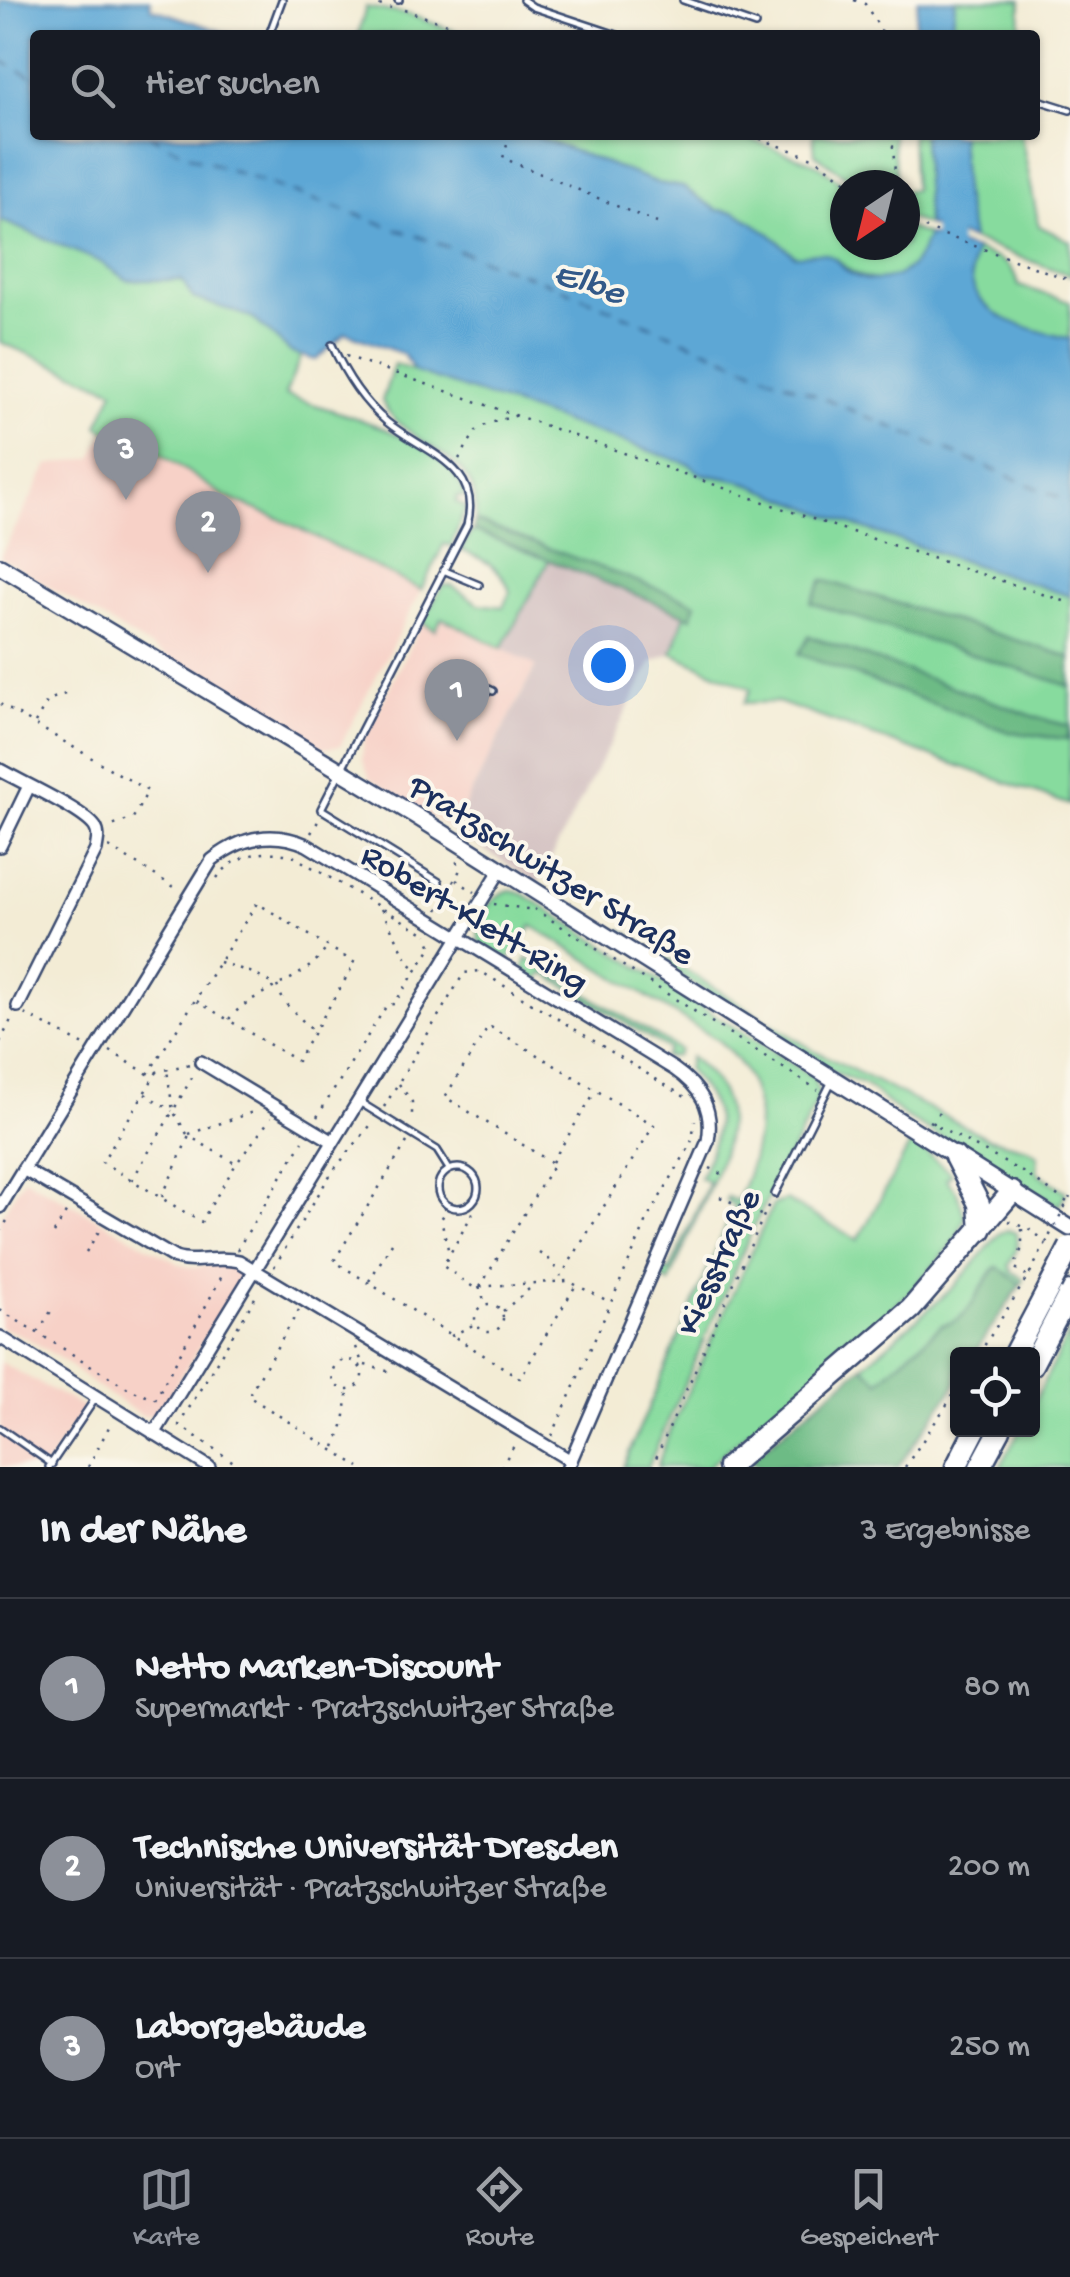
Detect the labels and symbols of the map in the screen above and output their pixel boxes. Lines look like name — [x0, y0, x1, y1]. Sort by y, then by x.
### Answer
north arrow — [830, 170, 920, 260]
water label: Elbe — [547, 254, 630, 318]
pin: 3 — [94, 418, 158, 500]
pin: 2 — [176, 490, 240, 573]
your location — [583, 640, 634, 691]
pin: 1 — [424, 658, 490, 741]
street label: Pratzschwitzer Straße — [399, 767, 701, 978]
street label: Robert-Klett-Ring — [352, 837, 594, 1005]
street label: Kiesstraße — [669, 1183, 773, 1343]

